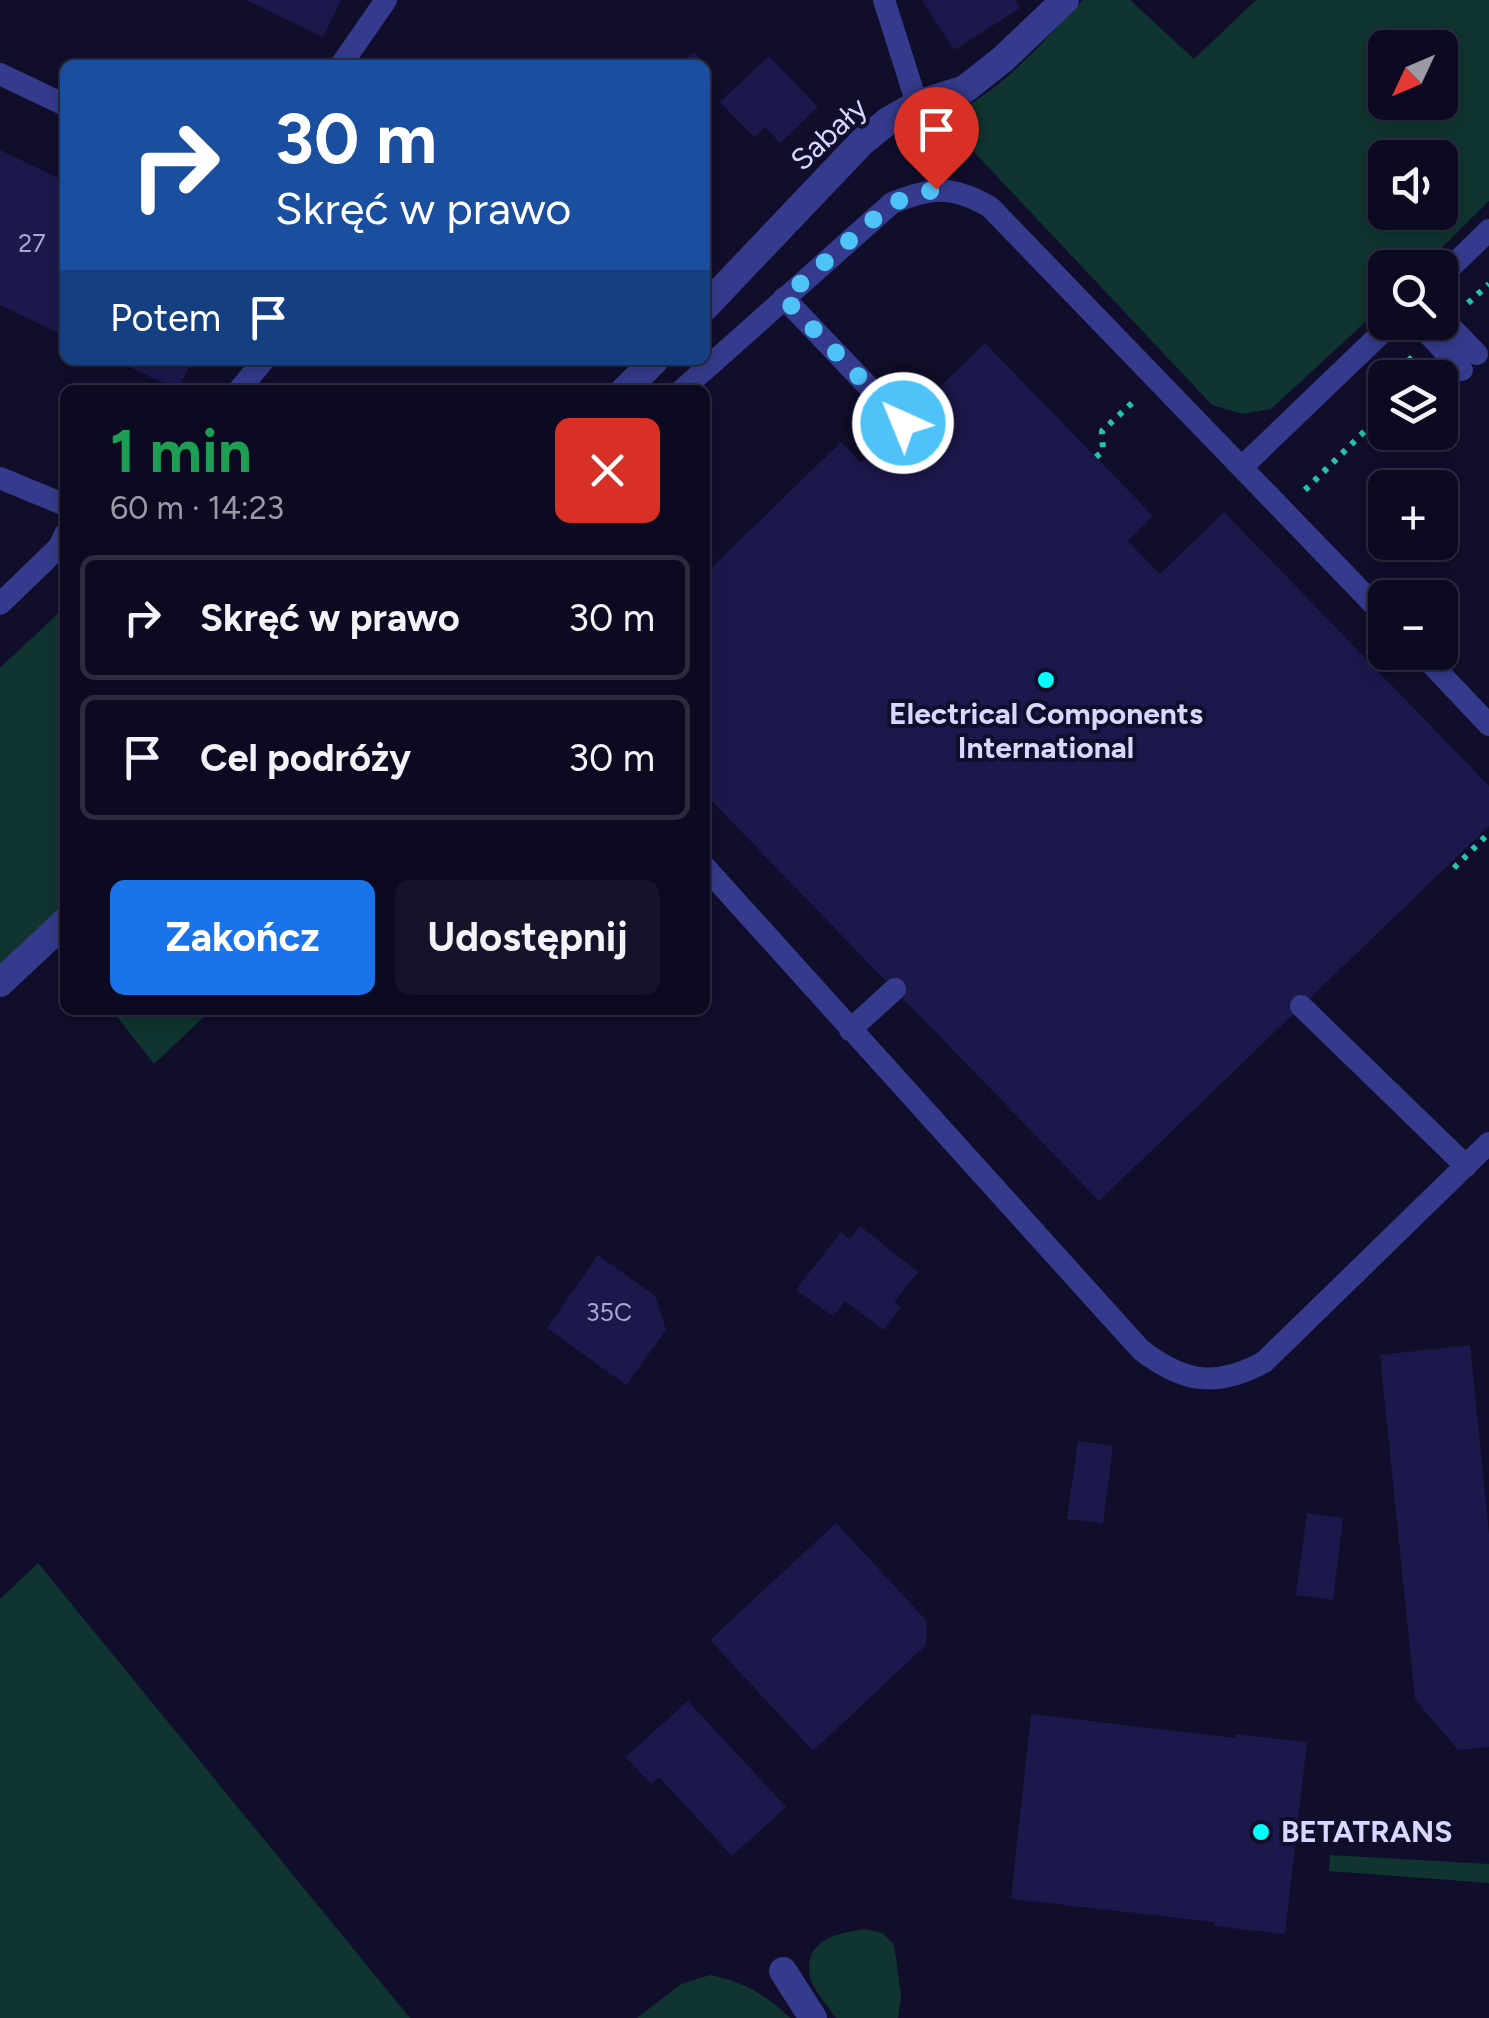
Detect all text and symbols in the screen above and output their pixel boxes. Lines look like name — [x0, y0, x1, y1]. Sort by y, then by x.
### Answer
north arrow — [1368, 30, 1458, 120]
map controls — [1368, 30, 1458, 670]
pin — [894, 87, 979, 190]
street label: Sabały — [783, 89, 875, 178]
text: 30 m — [275, 96, 437, 181]
icon: right — [110, 100, 240, 230]
icon: arrive — [909, 102, 964, 157]
button: sound — [1368, 140, 1458, 230]
text: Skręć w prawo — [275, 181, 571, 235]
house number: 27 — [18, 228, 46, 258]
button: search — [1368, 250, 1458, 340]
icon: arrive — [241, 290, 296, 345]
text: Potem — [110, 295, 221, 341]
button: layers — [1368, 360, 1458, 450]
position arrow — [851, 371, 955, 475]
text: 1 min — [110, 415, 252, 487]
button: close — [555, 418, 660, 523]
button: + — [1368, 470, 1458, 560]
text: 60 m · 14:23 — [110, 489, 284, 527]
button: − — [1368, 580, 1458, 670]
icon: right — [115, 590, 170, 645]
text: Skręć w prawo — [200, 595, 460, 641]
text: 30 m — [568, 595, 655, 641]
marker: Electrical Components International — [1035, 669, 1057, 691]
place label: Electrical Components International — [889, 695, 1203, 766]
icon: arrive — [115, 730, 170, 785]
text: Cel podróży — [200, 735, 411, 781]
text: 30 m — [568, 735, 655, 781]
button: Zakończ — [110, 880, 375, 995]
button: Udostępnij — [395, 880, 660, 995]
house number: 35C — [586, 1297, 632, 1327]
place label: BETATRANS — [1281, 1813, 1452, 1850]
marker: BETATRANS — [1250, 1821, 1272, 1843]

